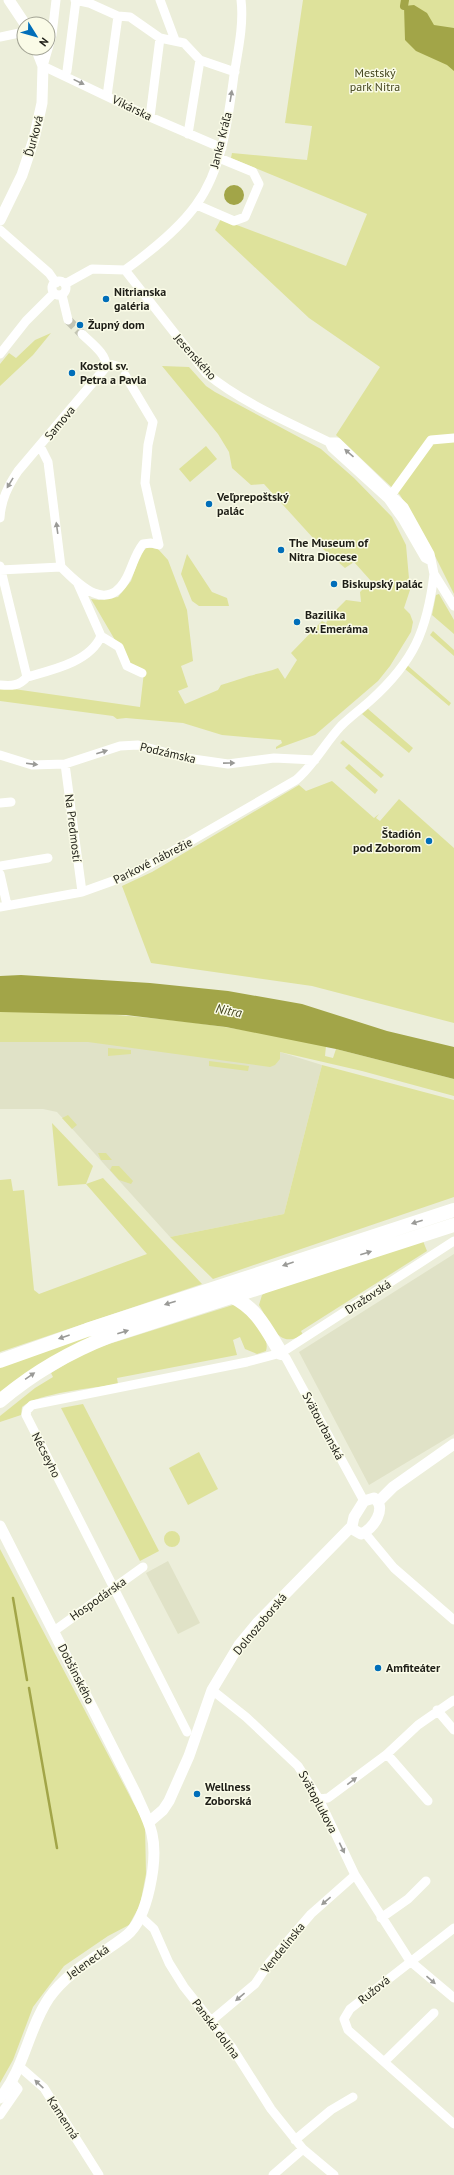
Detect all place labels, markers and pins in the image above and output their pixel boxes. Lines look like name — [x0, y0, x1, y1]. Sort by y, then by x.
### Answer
place label: Nitrianska galéria — [114, 284, 166, 313]
marker: Nitrianska galéria — [101, 294, 111, 304]
place label: Župný dom — [88, 317, 145, 332]
marker: Župný dom — [75, 320, 85, 330]
place label: Kostol sv. Petra a Pavla — [80, 358, 147, 387]
marker: Kostol sv. Petra a Pavla — [67, 368, 77, 378]
place label: Veľprepoštský palác — [216, 489, 289, 518]
marker: Veľprepoštský palác — [204, 499, 214, 509]
place label: The Museum of Nitra Diocese — [289, 535, 369, 564]
marker: The Museum of Nitra Diocese — [276, 545, 286, 555]
place label: Biskupský palác — [342, 576, 423, 591]
marker: Biskupský palác — [329, 579, 339, 589]
place label: Bazilika sv. Emeráma — [305, 607, 368, 636]
marker: Bazilika sv. Emeráma — [292, 617, 302, 627]
place label: Štadión pod Zoborom — [353, 826, 421, 855]
marker: Štadión pod Zoborom — [424, 836, 434, 846]
place label: Amfiteáter — [386, 1660, 441, 1675]
marker: Amfiteáter — [373, 1663, 383, 1673]
place label: Wellness Zoborská — [205, 1779, 252, 1808]
marker: Wellness Zoborská — [192, 1789, 202, 1799]

